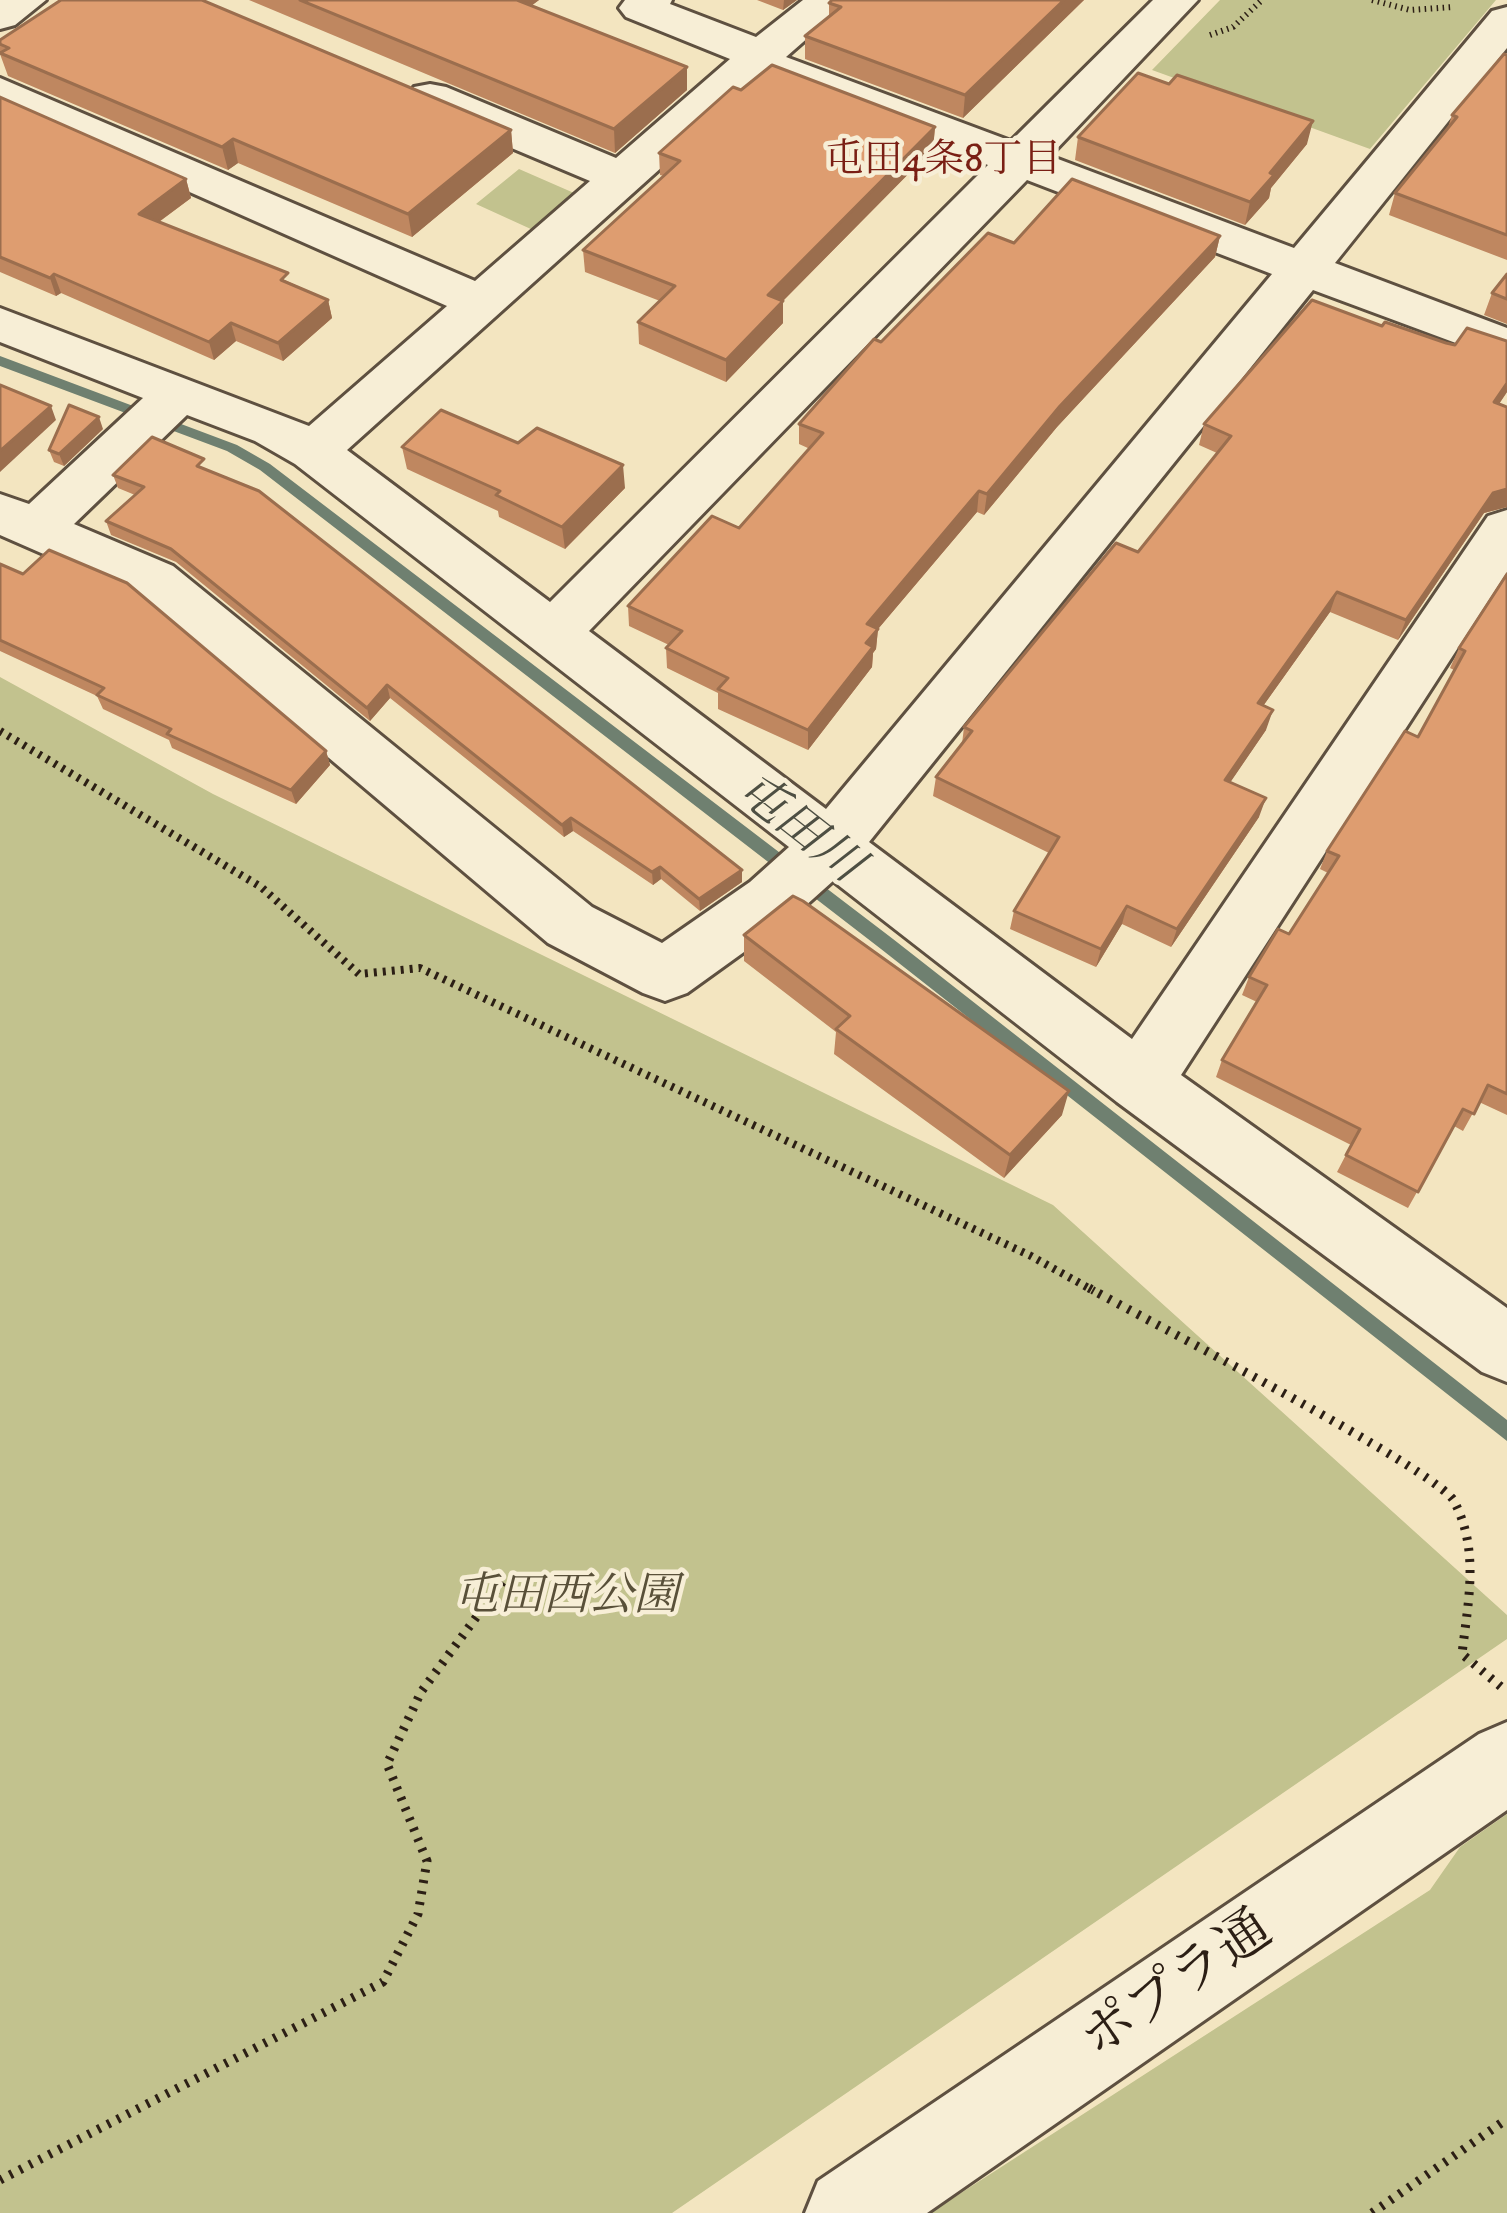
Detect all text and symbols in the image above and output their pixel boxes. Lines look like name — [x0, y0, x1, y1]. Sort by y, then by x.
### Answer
district label: 屯田4条8丁目 — [825, 140, 1061, 186]
water label: 屯田川 — [723, 764, 871, 898]
park label: 屯田西公園 — [454, 1573, 678, 1627]
street label: ポプラ通 — [1071, 1901, 1287, 2075]

